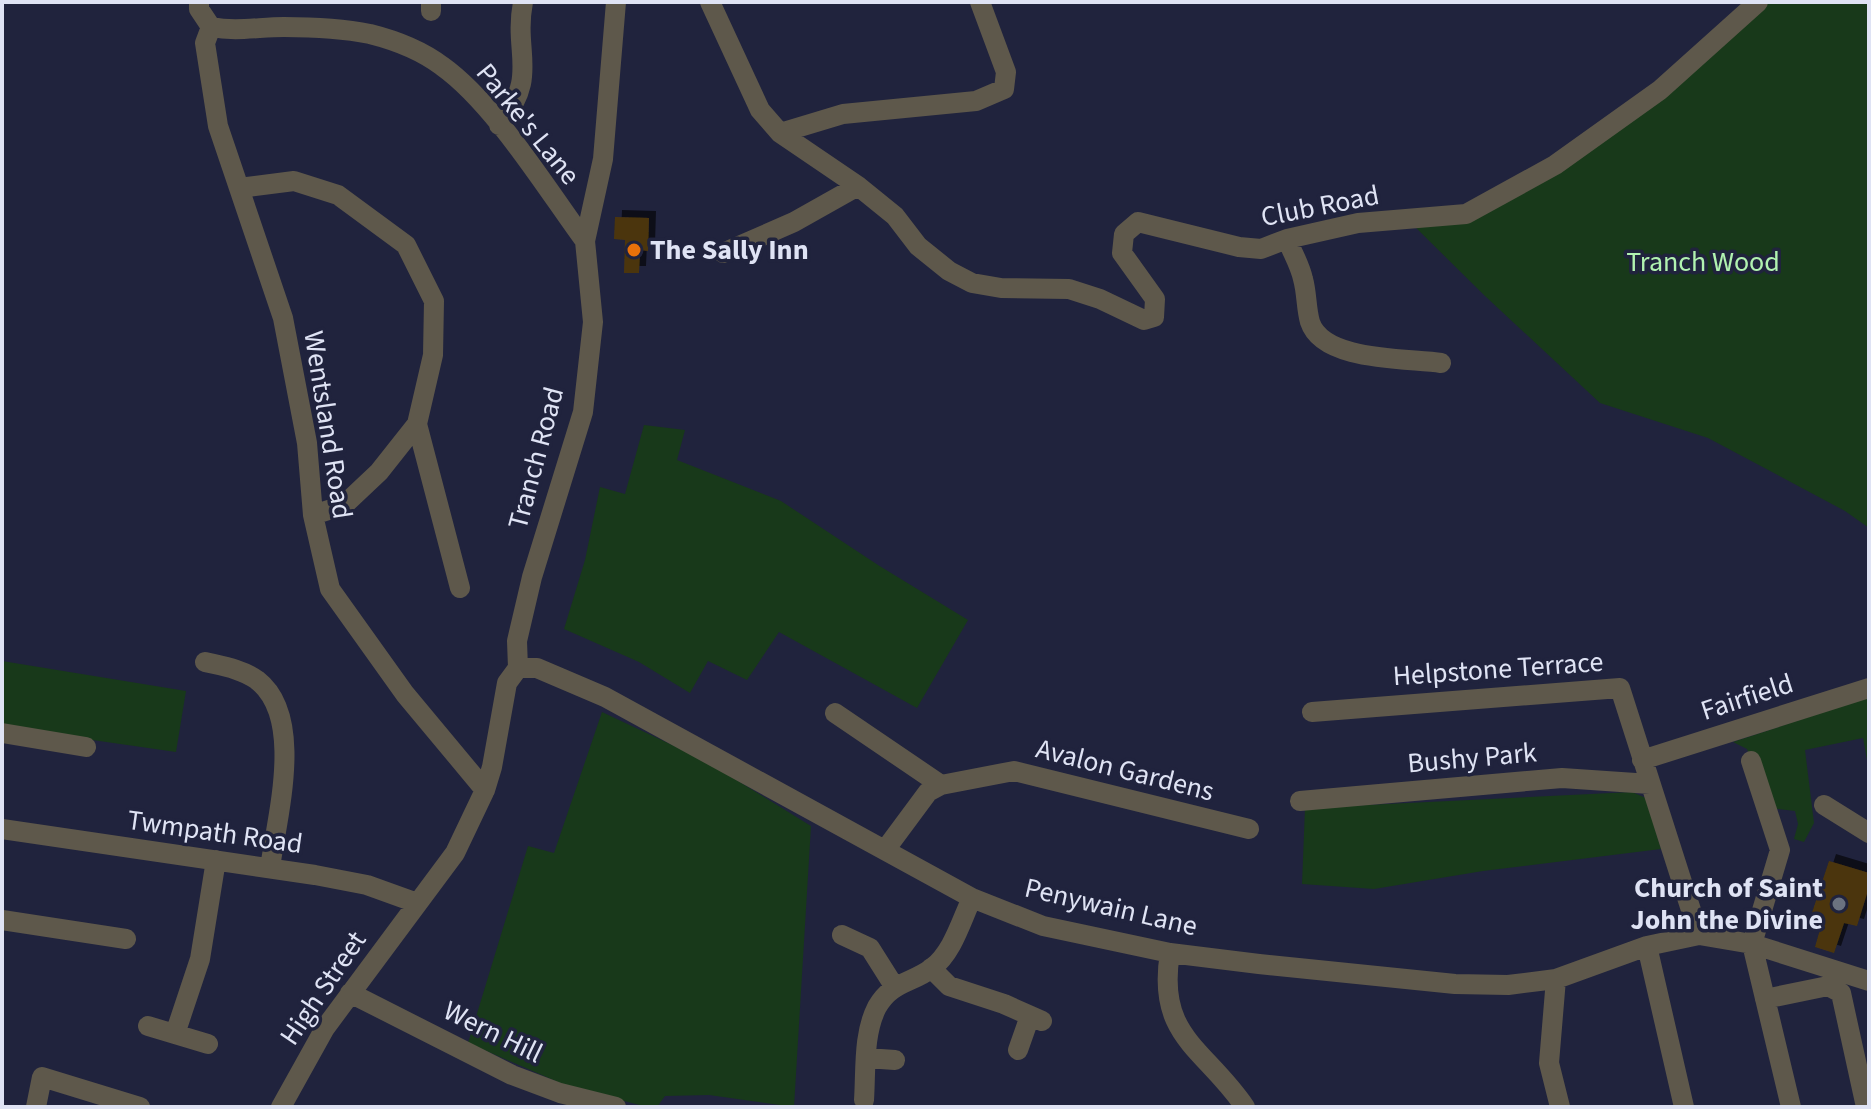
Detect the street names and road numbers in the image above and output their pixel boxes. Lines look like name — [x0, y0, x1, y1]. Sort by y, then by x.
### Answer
street label: Parke's Lane — [466, 55, 590, 193]
street label: Club Road — [1258, 175, 1382, 237]
street label: Wentsland Road — [293, 328, 363, 522]
street label: Tranch Road — [498, 382, 574, 534]
street label: Helpstone Terrace — [1391, 642, 1605, 696]
street label: Fairfield — [1696, 663, 1798, 731]
street label: Avalon Gardens — [1032, 729, 1218, 811]
street label: Bushy Park — [1406, 732, 1538, 784]
street label: Twmpath Road — [125, 800, 305, 864]
street label: Penywain Lane — [1021, 868, 1201, 946]
street label: High Street — [270, 922, 376, 1053]
street label: Wern Hill — [437, 991, 549, 1073]

